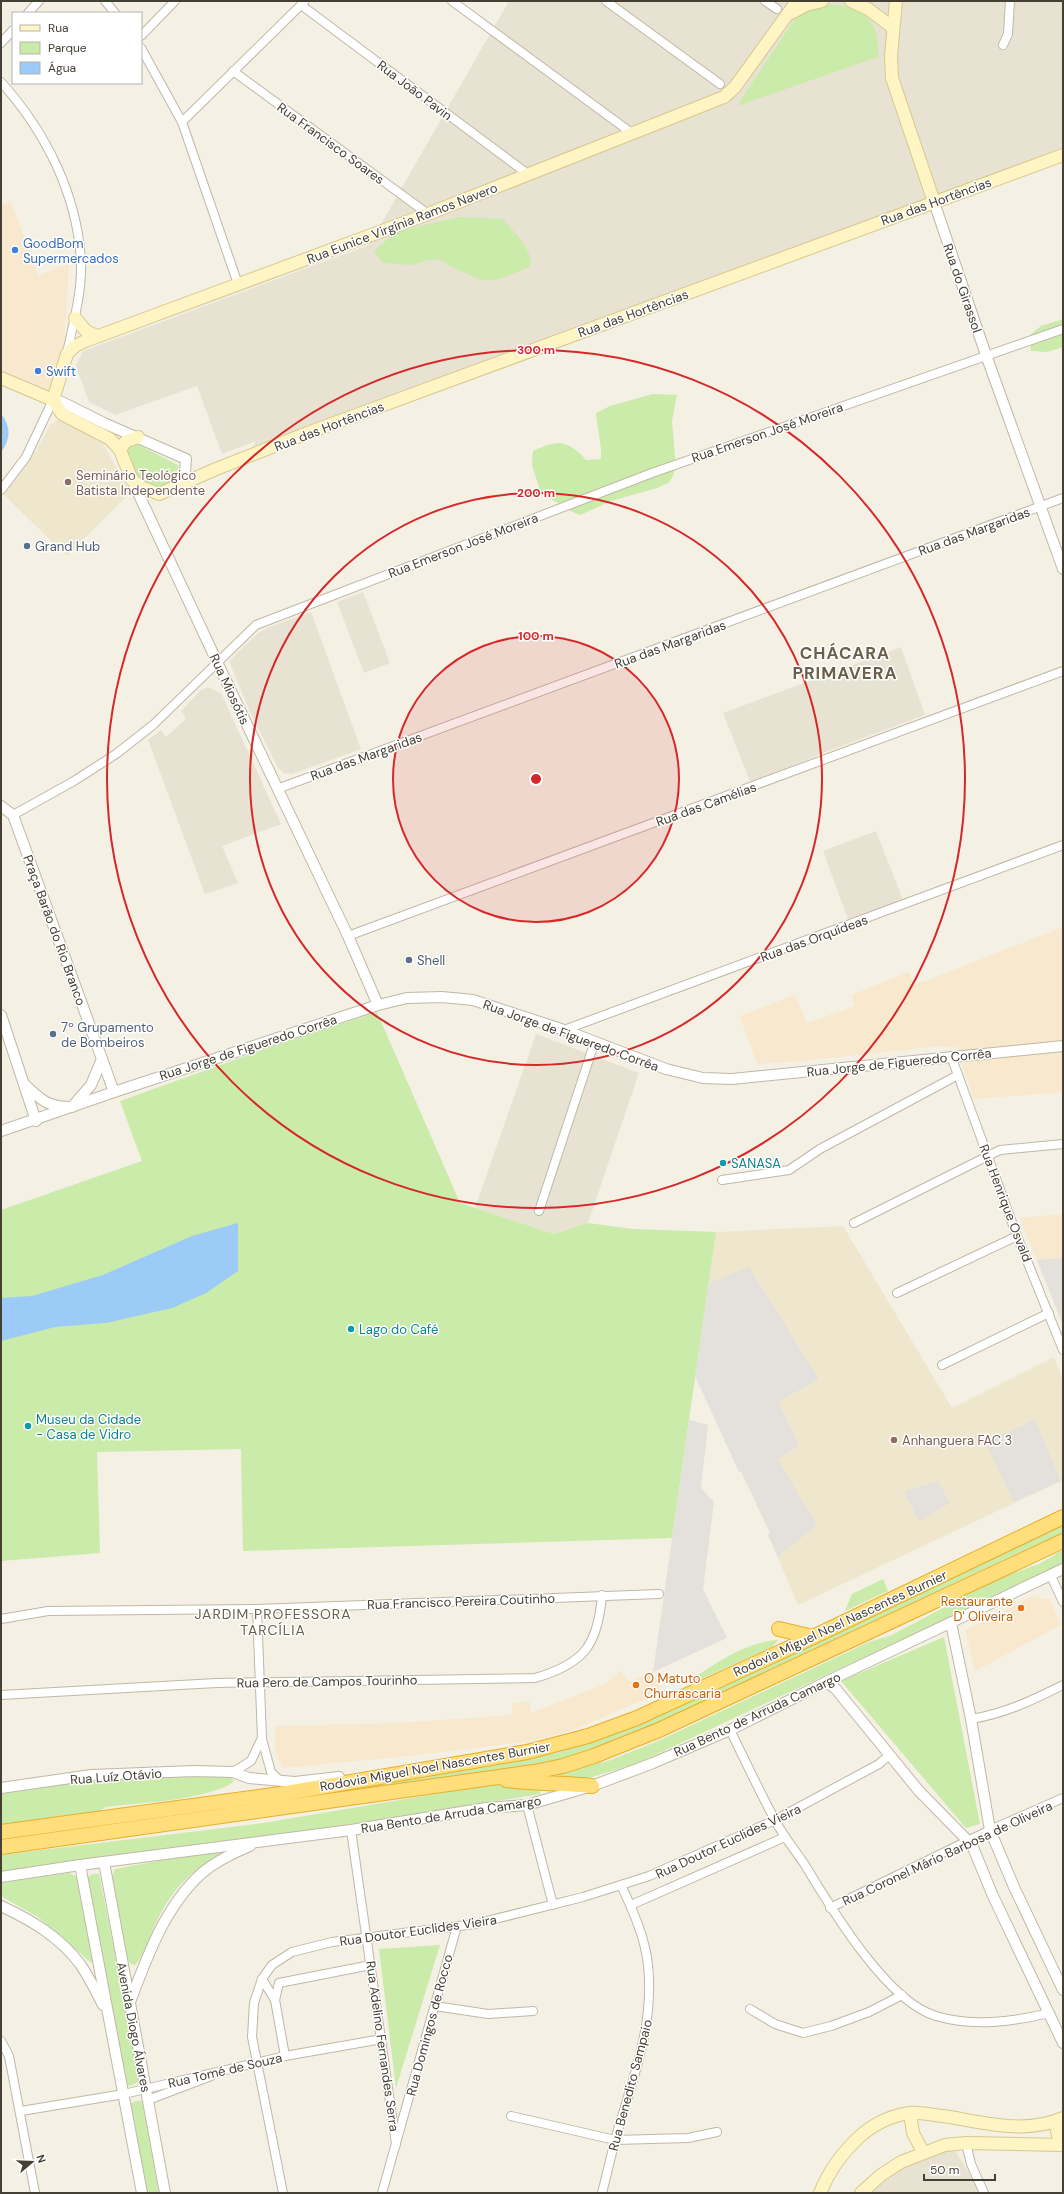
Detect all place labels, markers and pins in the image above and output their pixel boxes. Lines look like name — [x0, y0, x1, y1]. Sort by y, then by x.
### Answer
place label: GoodBom Supermercados — [23, 235, 119, 267]
marker: GoodBom Supermercados — [10, 245, 20, 255]
place label: Swift — [46, 363, 76, 380]
marker: Swift — [33, 366, 43, 376]
place label: Seminário Teológico Batista Independente — [76, 467, 205, 499]
marker: Seminário Teológico Batista Independente — [63, 477, 73, 487]
place label: Grand Hub — [35, 538, 100, 555]
marker: Grand Hub — [22, 541, 32, 551]
centre of rings — [529, 772, 543, 786]
place label: Shell — [417, 952, 445, 969]
marker: Shell — [404, 955, 414, 965]
place label: 7º Grupamento de Bombeiros — [61, 1019, 154, 1051]
marker: 7º Grupamento de Bombeiros — [48, 1029, 58, 1039]
place label: SANASA — [731, 1155, 781, 1172]
marker: SANASA — [718, 1158, 728, 1168]
place label: Lago do Café — [359, 1321, 438, 1338]
marker: Lago do Café — [346, 1324, 356, 1334]
place label: Museu da Cidade - Casa de Vidro — [36, 1411, 141, 1443]
marker: Museu da Cidade - Casa de Vidro — [23, 1421, 33, 1431]
place label: Anhanguera FAC 3 — [902, 1432, 1012, 1449]
marker: Anhanguera FAC 3 — [889, 1435, 899, 1445]
place label: Restaurante D' Oliveira — [941, 1593, 1013, 1625]
marker: Restaurante D' Oliveira — [1016, 1603, 1026, 1613]
place label: O Matuto Churrascaria — [644, 1670, 721, 1702]
marker: O Matuto Churrascaria — [631, 1680, 641, 1690]

